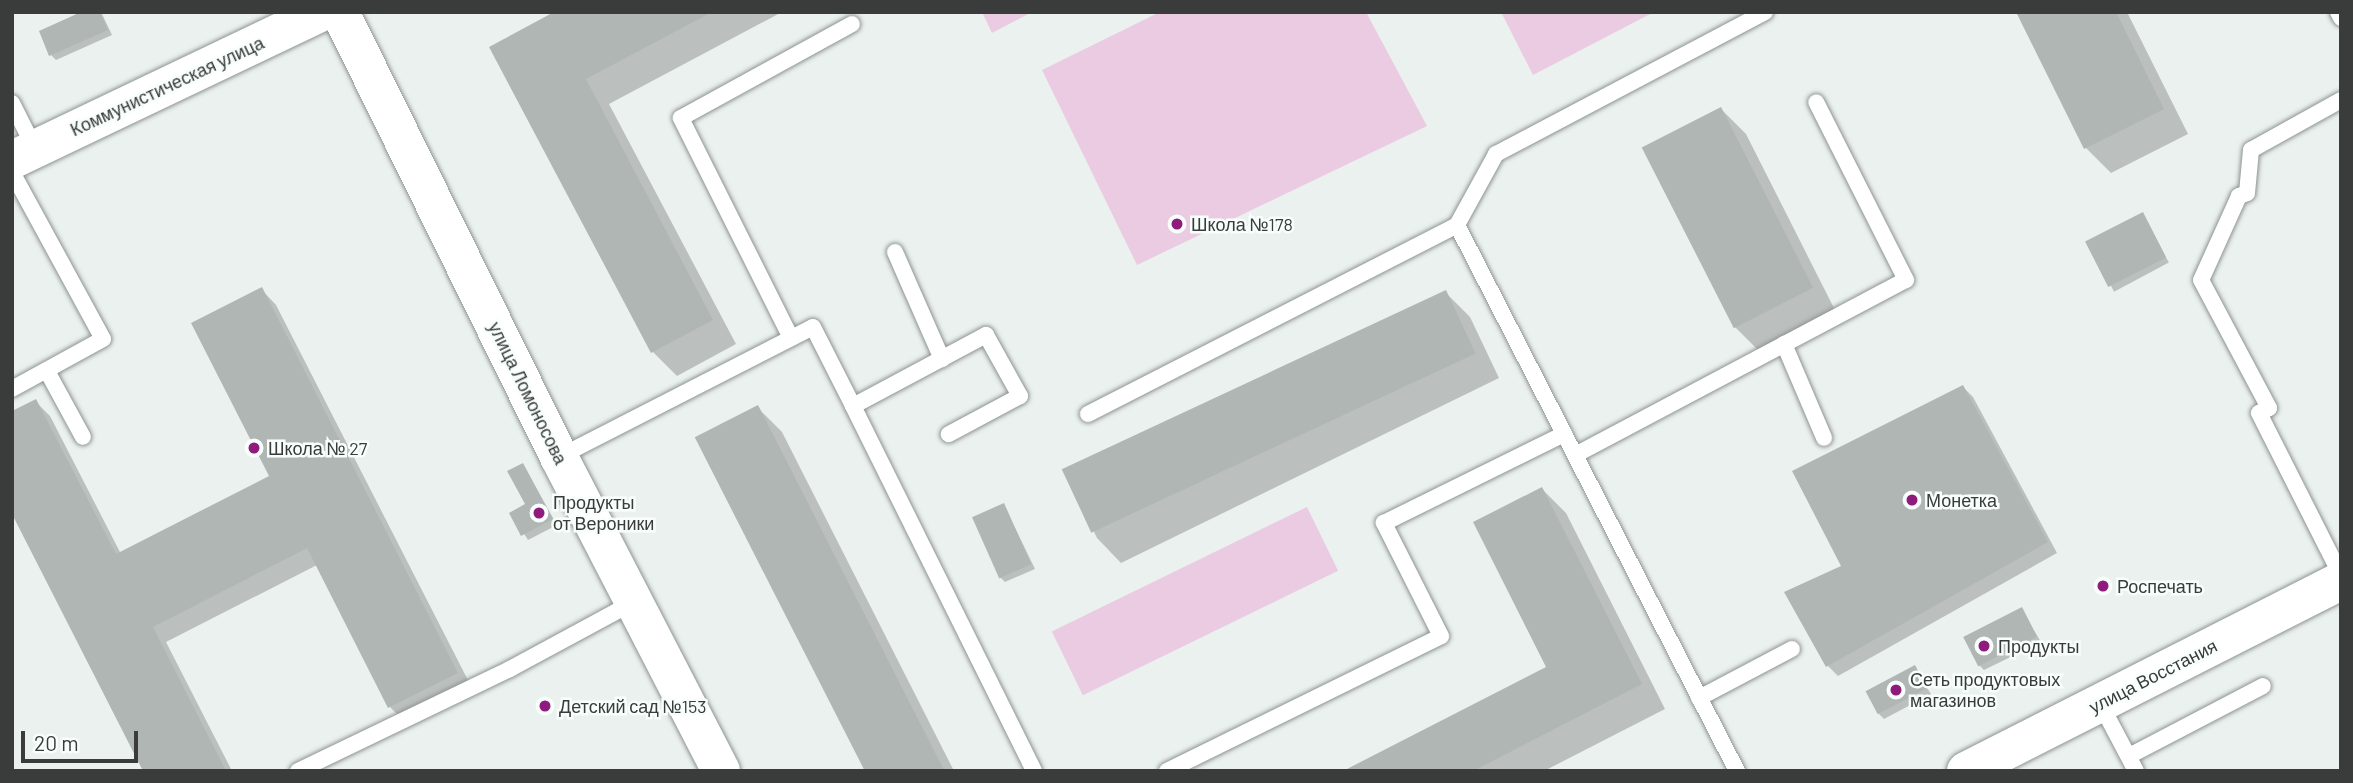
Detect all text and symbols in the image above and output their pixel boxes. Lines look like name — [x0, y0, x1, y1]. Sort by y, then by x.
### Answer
street label: Коммунистическая улица — [67, 32, 267, 140]
place label: Школа №178 — [1191, 213, 1293, 235]
marker: Школа №178 — [1169, 216, 1185, 232]
street label: улица Ломоносова — [484, 318, 572, 468]
place label: Школа № 27 — [268, 437, 367, 459]
marker: Школа № 27 — [246, 440, 262, 456]
place label: Монетка — [1926, 489, 1997, 511]
place label: Продукты от Вероники — [553, 492, 654, 534]
marker: Монетка — [1904, 492, 1920, 508]
marker: Продукты от Вероники — [531, 505, 547, 521]
place label: Роспечать — [2117, 575, 2203, 597]
marker: Роспечать — [2095, 578, 2111, 594]
street label: улица Восстания — [2085, 634, 2221, 718]
place label: Продукты — [1998, 635, 2079, 657]
marker: Продукты — [1976, 638, 1992, 654]
place label: Сеть продуктовых магазинов — [1910, 669, 2060, 712]
marker: Сеть продуктовых магазинов — [1888, 682, 1904, 698]
place label: Детский сад №153 — [559, 695, 706, 717]
marker: Детский сад №153 — [537, 698, 553, 714]
scale bar — [24, 716, 142, 760]
text: 20 m — [34, 730, 79, 755]

